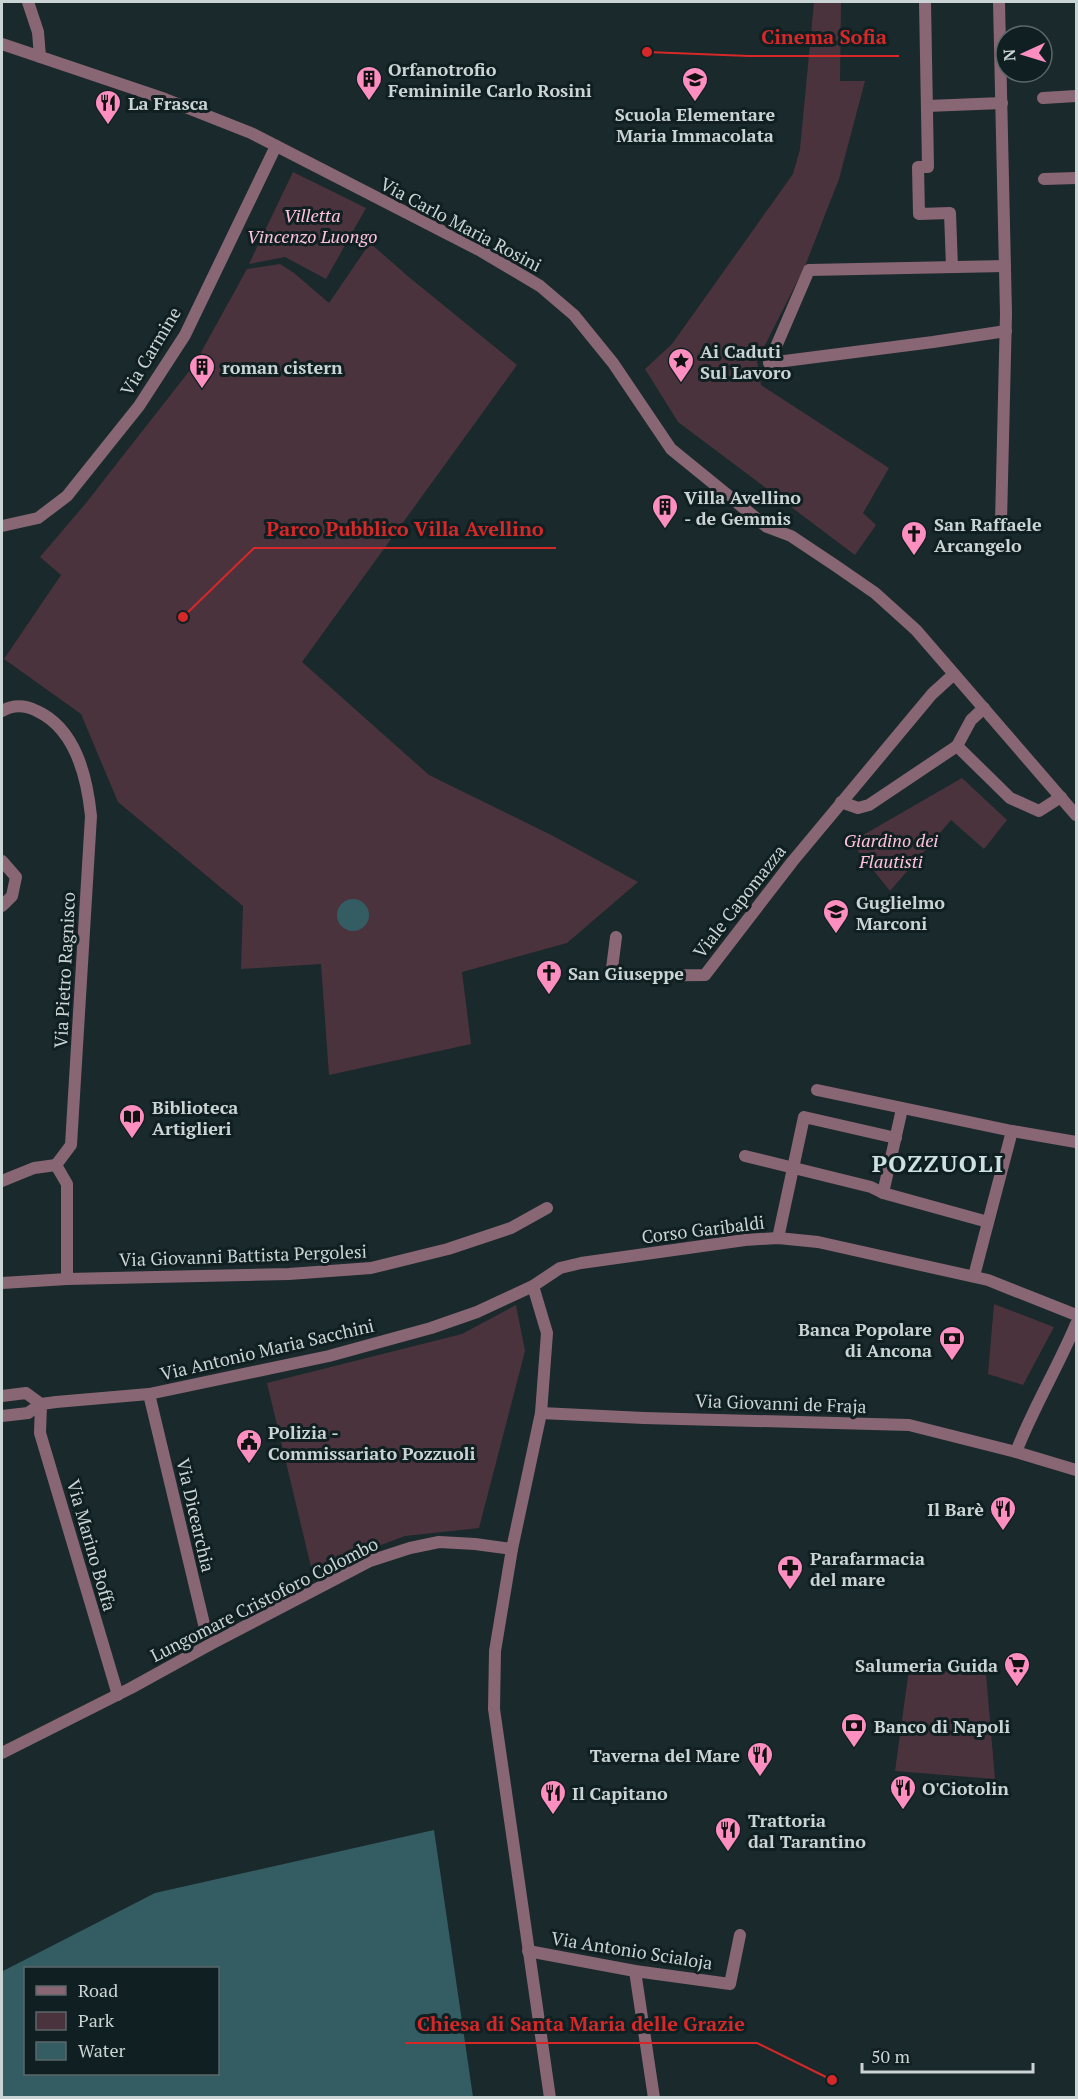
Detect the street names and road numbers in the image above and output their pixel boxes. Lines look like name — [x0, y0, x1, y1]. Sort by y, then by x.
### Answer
street label: Via Carlo Maria Rosini — [376, 171, 546, 277]
street label: Via Carmine — [114, 302, 186, 400]
street label: Viale Capomazza — [687, 839, 791, 963]
street label: Via Pietro Ragnisco — [48, 891, 80, 1049]
street label: Corso Garibaldi — [640, 1210, 766, 1248]
street label: Via Giovanni Battista Pergolesi — [119, 1239, 367, 1271]
street label: Via Antonio Maria Sacchini — [158, 1313, 376, 1385]
street label: Via Giovanni de Fraja — [695, 1388, 867, 1418]
street label: Via Dicearchia — [171, 1456, 221, 1574]
street label: Via Marino Boffa — [62, 1476, 122, 1614]
street label: Lungomare Cristoforo Colombo — [146, 1531, 382, 1667]
street label: Via Antonio Scialoja — [550, 1925, 714, 1975]

